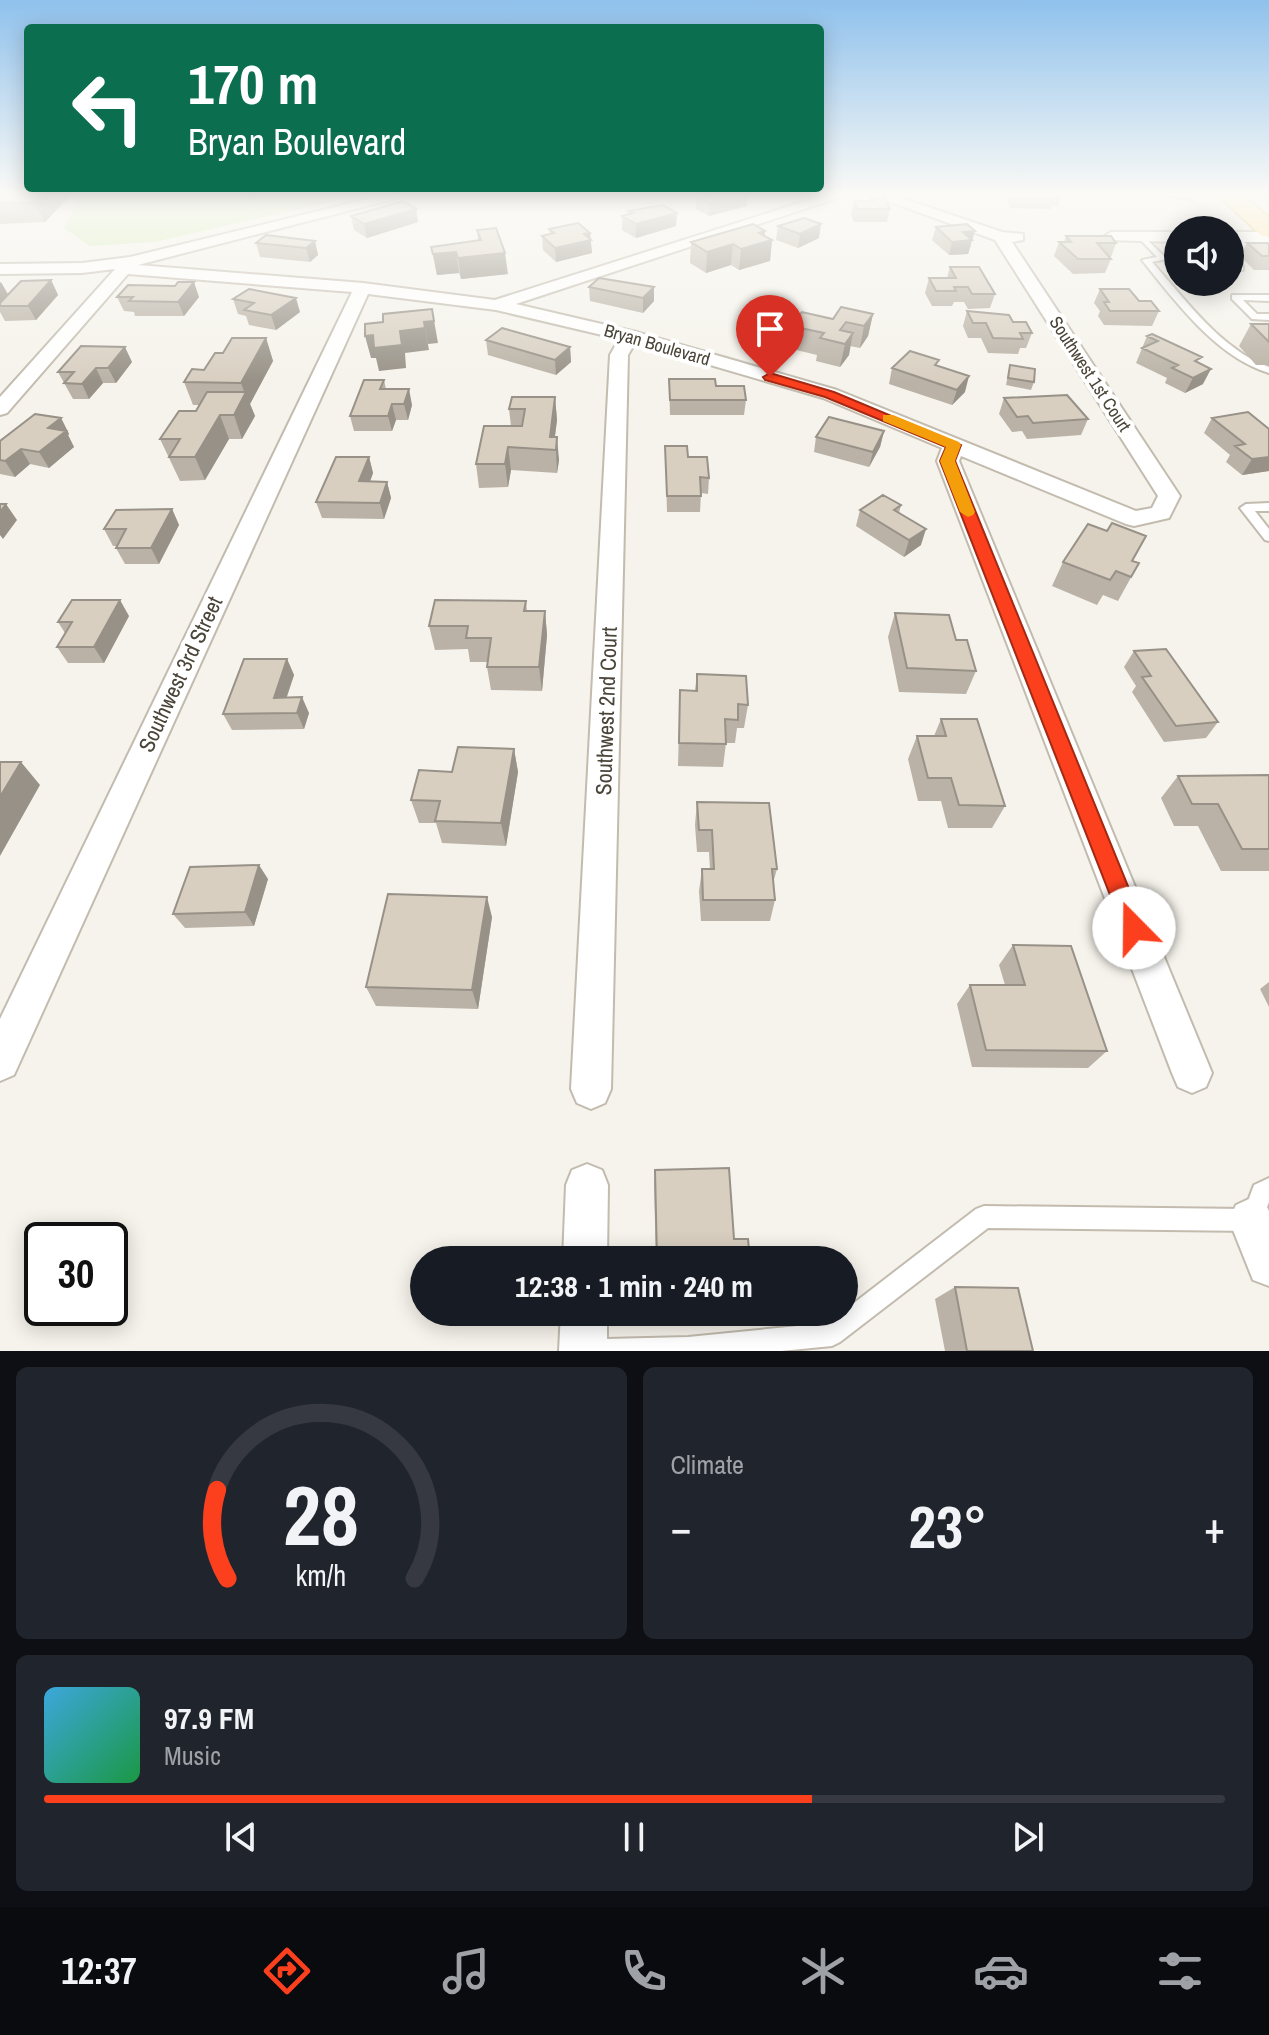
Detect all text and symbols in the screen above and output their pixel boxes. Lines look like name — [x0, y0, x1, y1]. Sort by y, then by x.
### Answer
text: 170 m — [188, 46, 318, 121]
icon: left — [56, 56, 160, 160]
text: Bryan Boulevard — [188, 118, 406, 166]
map controls — [1164, 216, 1244, 296]
button: sound — [1164, 216, 1244, 296]
pin — [736, 295, 804, 377]
icon: arrive — [748, 307, 792, 351]
street label: Southwest 1st Court — [1044, 311, 1137, 436]
street label: Bryan Boulevard — [601, 317, 713, 372]
street label: Southwest 3rd Street — [131, 591, 229, 757]
street label: Southwest 2nd Court — [588, 626, 624, 796]
position arrow — [1092, 886, 1176, 970]
speed limit sign: 30 — [24, 1222, 128, 1326]
text: 12:38 · 1 min · 240 m — [515, 1266, 753, 1306]
text: Climate — [671, 1447, 744, 1482]
text: 28 — [283, 1459, 359, 1571]
text: 23° — [908, 1486, 987, 1567]
text: − — [671, 1497, 692, 1557]
text: + — [1204, 1497, 1225, 1557]
text: km/h — [296, 1556, 347, 1595]
text: 97.9 FM — [164, 1698, 254, 1738]
text: Music — [164, 1738, 221, 1773]
icon: previous — [219, 1815, 263, 1859]
icon: pause — [612, 1815, 656, 1859]
icon: next — [1006, 1815, 1050, 1859]
icon: directions — [259, 1943, 315, 1999]
icon: music — [438, 1943, 494, 1999]
icon: phone — [616, 1943, 672, 1999]
icon: climate — [795, 1943, 851, 1999]
icon: car — [973, 1943, 1029, 1999]
icon: filters — [1152, 1943, 1208, 1999]
text: 12:37 — [61, 1947, 137, 1995]

